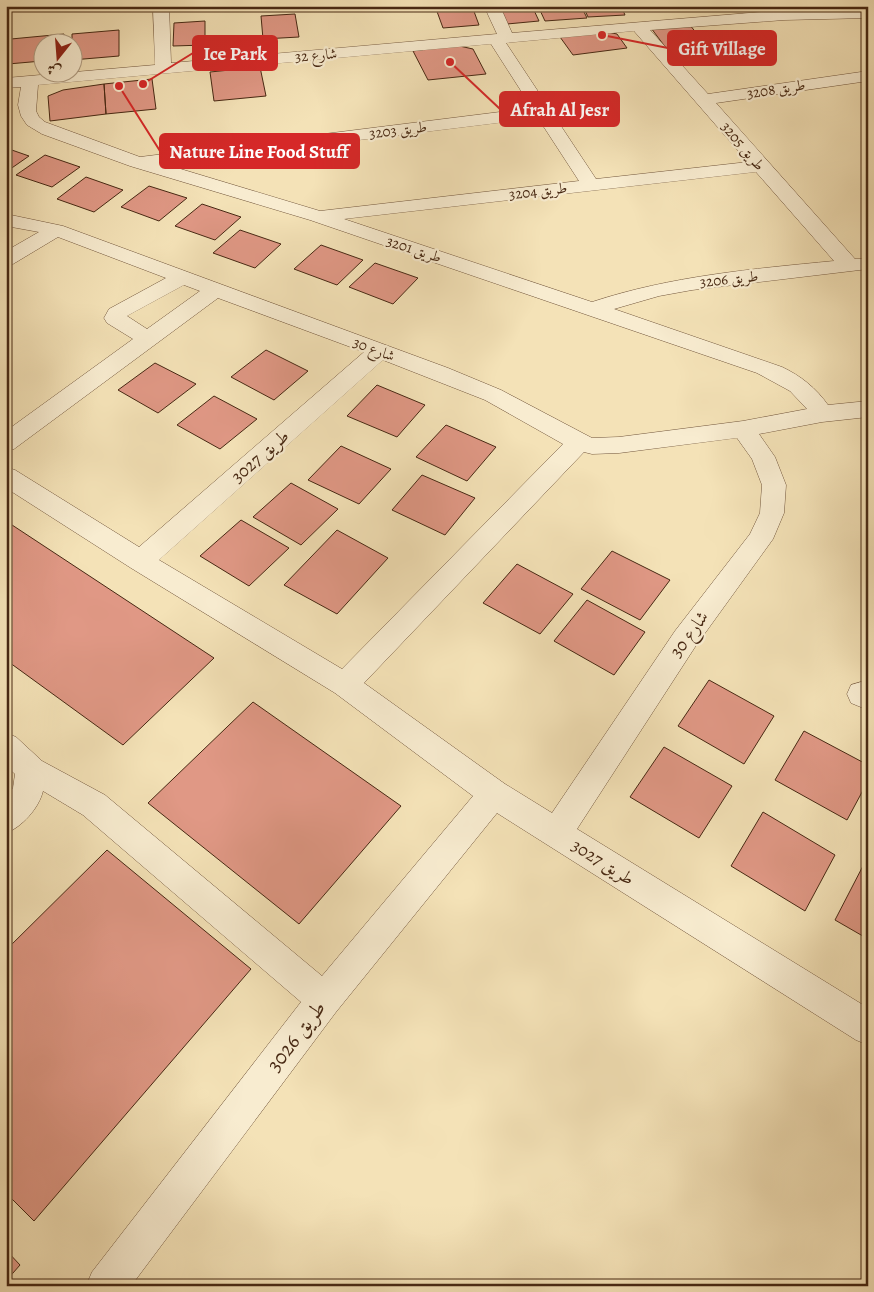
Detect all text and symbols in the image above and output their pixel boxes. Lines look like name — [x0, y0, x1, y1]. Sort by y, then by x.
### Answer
callout: Gift Village — [668, 31, 776, 65]
north arrow — [32, 32, 82, 82]
callout: Ice Park — [193, 36, 277, 70]
text: Gift Village — [678, 36, 766, 62]
text: Ice Park — [203, 41, 267, 67]
street label: شارع 32 — [294, 43, 338, 70]
text: ش — [45, 59, 64, 81]
street label: طريق 3208 — [745, 75, 807, 103]
callout: Afrah Al Jesr — [500, 92, 619, 126]
text: Afrah Al Jesr — [510, 97, 610, 123]
street label: طريق 3203 — [368, 117, 428, 143]
street label: طريق 3205 — [717, 117, 769, 175]
callout: Nature Line Food Stuff — [160, 134, 359, 168]
text: Nature Line Food Stuff — [169, 139, 351, 165]
street label: طريق 3204 — [508, 178, 568, 204]
street label: طريق 3201 — [384, 231, 444, 267]
street label: طريق 3206 — [699, 266, 759, 292]
street label: شارع 30 — [349, 332, 398, 369]
street label: طريق 3027 — [226, 424, 294, 488]
street label: شارع 30 — [664, 606, 716, 664]
street label: طريق 3027 — [567, 833, 639, 891]
street label: طريق 3026 — [260, 995, 332, 1077]

